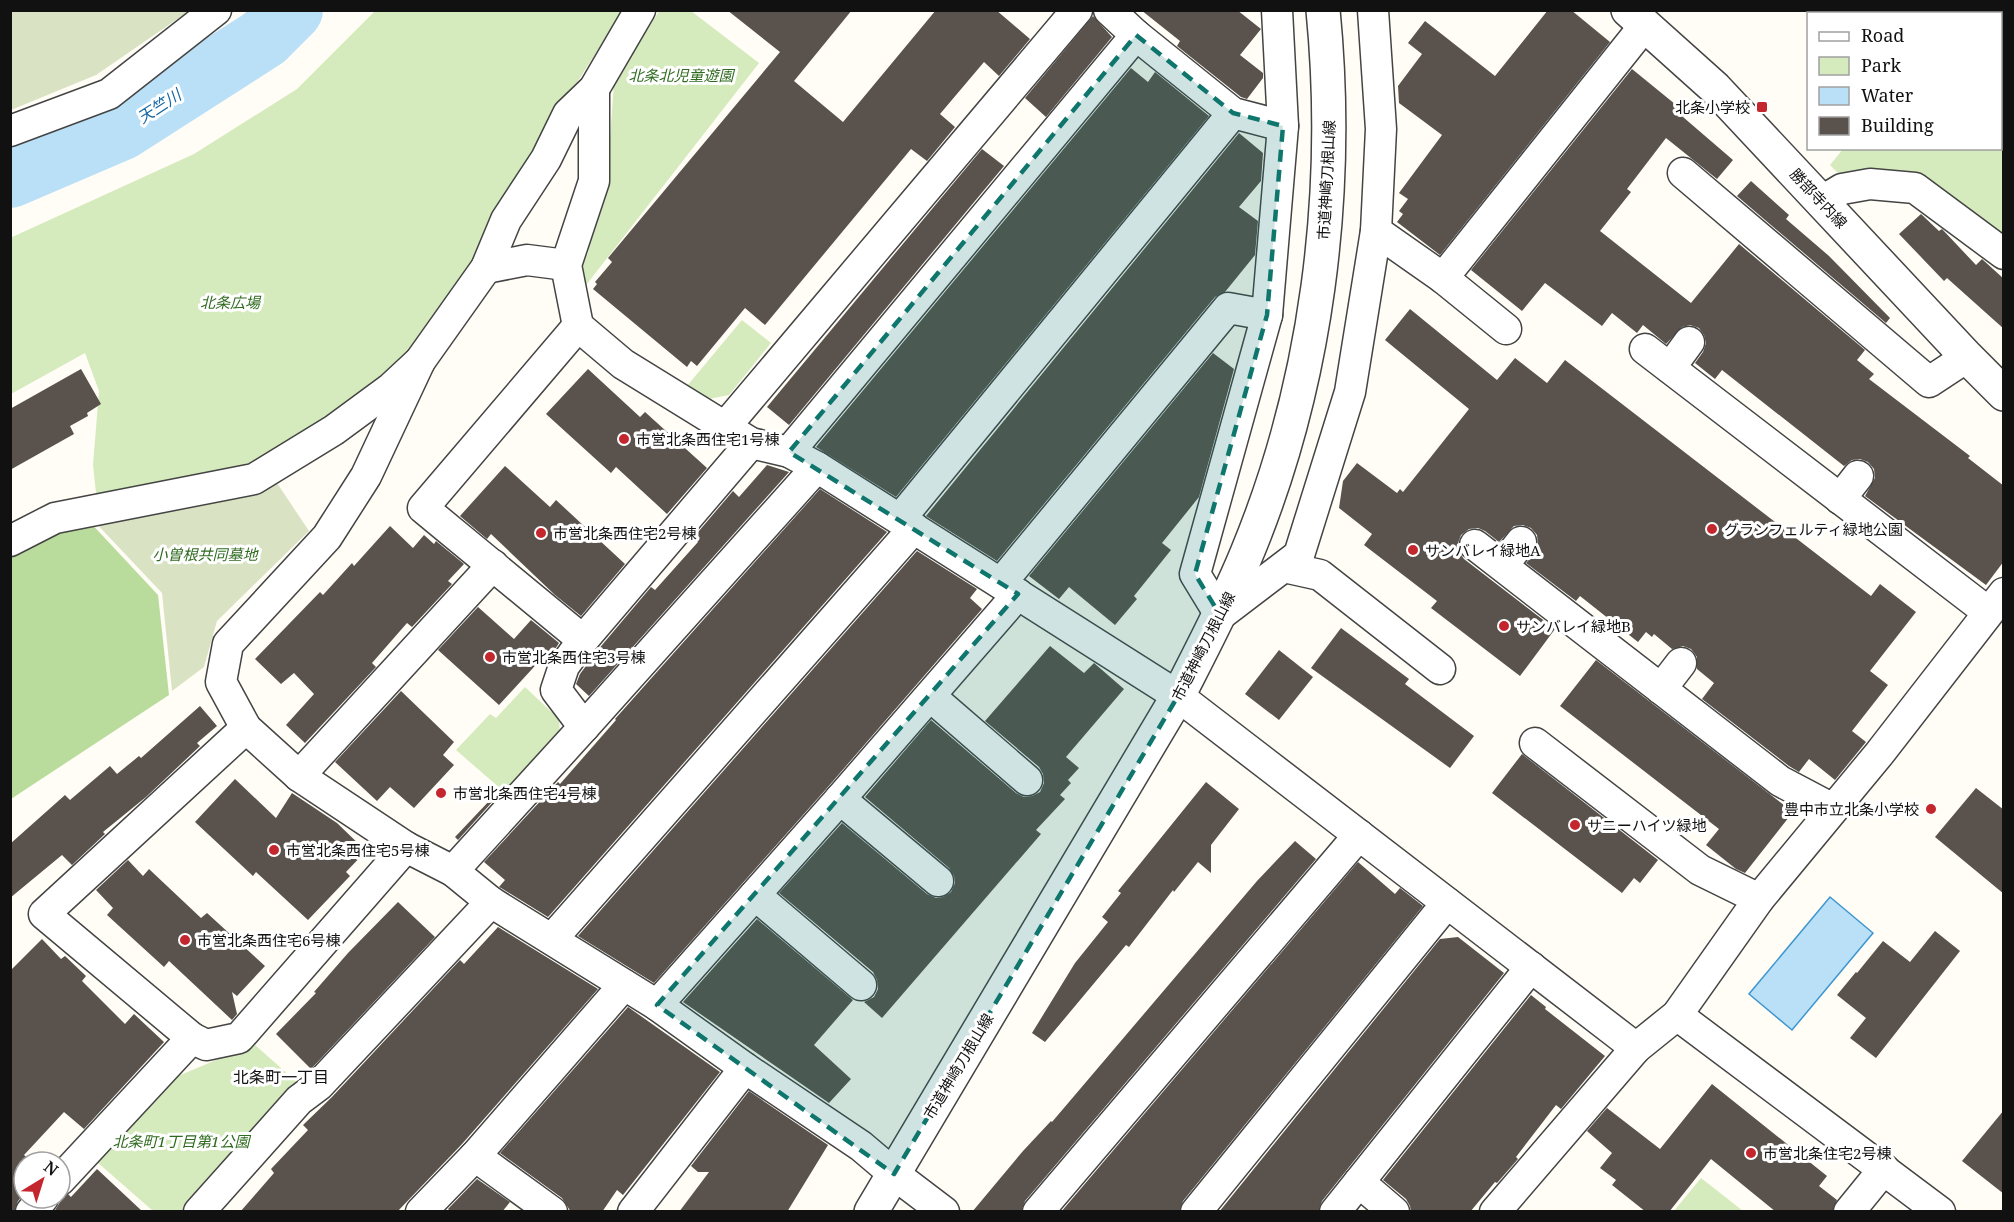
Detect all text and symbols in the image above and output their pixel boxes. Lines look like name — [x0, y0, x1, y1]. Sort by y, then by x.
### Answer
legend — [1807, 12, 2002, 150]
text: Road — [1861, 23, 1904, 47]
text: Park — [1861, 53, 1901, 77]
park label: 北条北児童遊園 — [628, 65, 735, 85]
water label: 天竺川 — [133, 83, 187, 128]
text: Water — [1861, 83, 1914, 107]
place label: 北条小学校 — [1675, 97, 1750, 117]
marker: 北条小学校 — [1755, 100, 1769, 114]
text: Building — [1861, 113, 1934, 137]
street label: 市道神崎刀根山線 — [1313, 120, 1339, 240]
street label: 勝部寺内線 — [1786, 164, 1852, 232]
park label: 北条広場 — [200, 292, 262, 312]
place label: 市営北条西住宅1号棟 — [636, 429, 779, 449]
marker: 市営北条西住宅1号棟 — [617, 432, 631, 446]
place label: グランフェルティ緑地公園 — [1724, 519, 1903, 539]
marker: グランフェルティ緑地公園 — [1705, 522, 1719, 536]
place label: 市営北条西住宅2号棟 — [553, 523, 696, 543]
marker: 市営北条西住宅2号棟 — [534, 526, 548, 540]
place label: サンバレイ緑地A — [1425, 540, 1541, 560]
marker: サンバレイ緑地A — [1406, 543, 1420, 557]
park label: 小曽根共同墓地 — [152, 544, 259, 564]
street label: 市道神崎刀根山線 — [1167, 588, 1239, 704]
place label: サンバレイ緑地B — [1516, 616, 1631, 636]
marker: サンバレイ緑地B — [1497, 619, 1511, 633]
place label: 市営北条西住宅3号棟 — [502, 647, 645, 667]
marker: 市営北条西住宅3号棟 — [483, 650, 497, 664]
place label: 市営北条西住宅4号棟 — [453, 783, 596, 803]
marker: 市営北条西住宅4号棟 — [434, 786, 448, 800]
place label: 豊中市立北条小学校 — [1784, 799, 1919, 819]
marker: 豊中市立北条小学校 — [1924, 802, 1938, 816]
place label: サニーハイツ緑地 — [1587, 815, 1706, 835]
marker: サニーハイツ緑地 — [1568, 818, 1582, 832]
place label: 市営北条西住宅5号棟 — [286, 840, 429, 860]
marker: 市営北条西住宅5号棟 — [267, 843, 281, 857]
place label: 市営北条西住宅6号棟 — [197, 930, 340, 950]
marker: 市営北条西住宅6号棟 — [178, 933, 192, 947]
street label: 市道神崎刀根山線 — [919, 1009, 997, 1123]
district label: 北条町一丁目 — [233, 1066, 329, 1088]
park label: 北条町1丁目第1公園 — [113, 1131, 251, 1151]
place label: 市営北条住宅2号棟 — [1763, 1143, 1891, 1163]
marker: 市営北条住宅2号棟 — [1744, 1146, 1758, 1160]
north arrow — [12, 1150, 72, 1210]
text: N — [39, 1156, 63, 1181]

